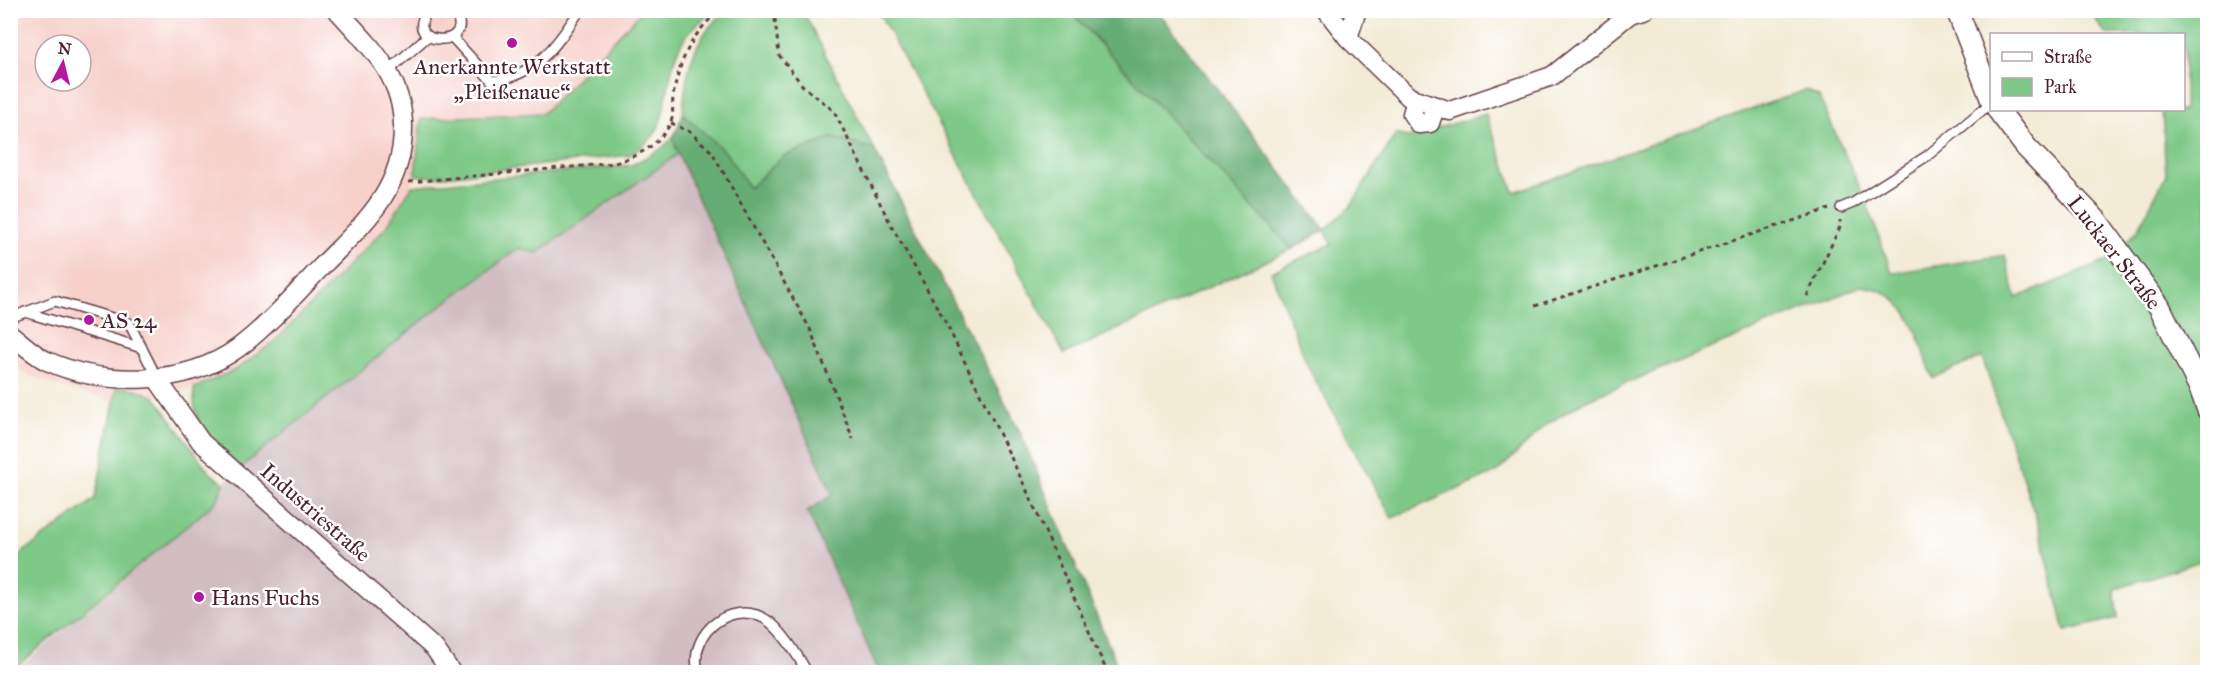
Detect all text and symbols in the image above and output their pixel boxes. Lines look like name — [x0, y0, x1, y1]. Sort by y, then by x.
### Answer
north arrow — [33, 33, 93, 93]
legend — [1990, 33, 2185, 111]
marker: Anerkannte Werkstatt „Pleißenaue“ — [505, 36, 519, 50]
text: N — [57, 38, 73, 59]
text: Straße — [2044, 46, 2092, 68]
place label: Anerkannte Werkstatt „Pleißenaue“ — [413, 53, 611, 105]
text: Park — [2044, 76, 2077, 98]
street label: Luckaer Straße — [2062, 190, 2168, 315]
place label: AS 24 — [100, 307, 157, 334]
marker: AS 24 — [82, 313, 96, 327]
street label: Industriestraße — [255, 457, 376, 568]
place label: Hans Fuchs — [211, 584, 319, 611]
marker: Hans Fuchs — [192, 590, 206, 604]

